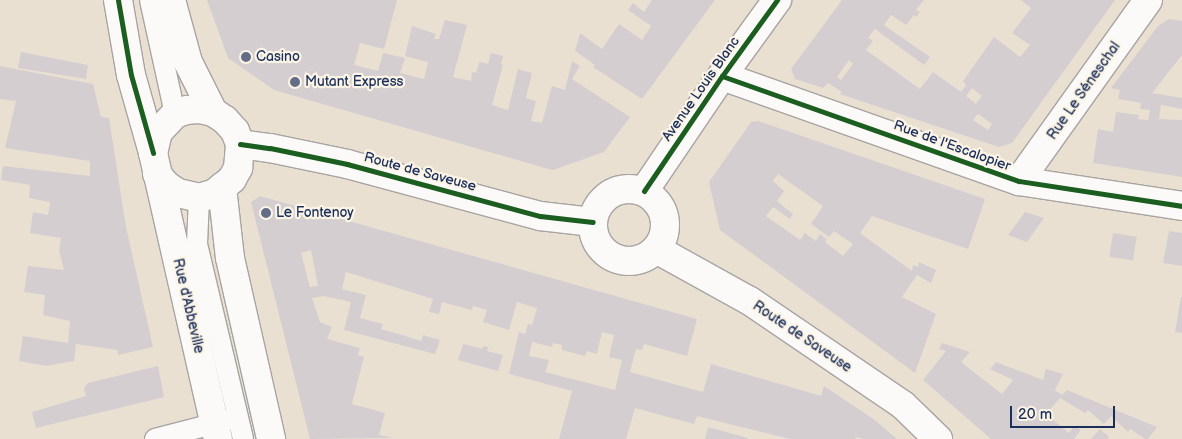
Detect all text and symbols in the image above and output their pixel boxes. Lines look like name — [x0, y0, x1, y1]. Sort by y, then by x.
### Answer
street label: Avenue Louis Blanc — [659, 33, 743, 145]
street label: Rue Le Séneschal — [1044, 39, 1124, 143]
place label: Casino — [256, 49, 300, 65]
marker: Casino — [240, 51, 252, 63]
place label: Mutant Express — [305, 74, 403, 90]
marker: Mutant Express — [289, 76, 301, 88]
street label: Rue de l'Escalopier — [891, 117, 1013, 175]
street label: Route de Saveuse — [362, 149, 478, 195]
place label: Le Fontenoy — [276, 205, 354, 221]
marker: Le Fontenoy — [260, 207, 272, 219]
street label: Rue d'Abbeville — [169, 257, 207, 355]
street label: Route de Saveuse — [749, 298, 855, 376]
scale bar — [1012, 396, 1117, 428]
text: 20 m — [1018, 405, 1052, 424]

